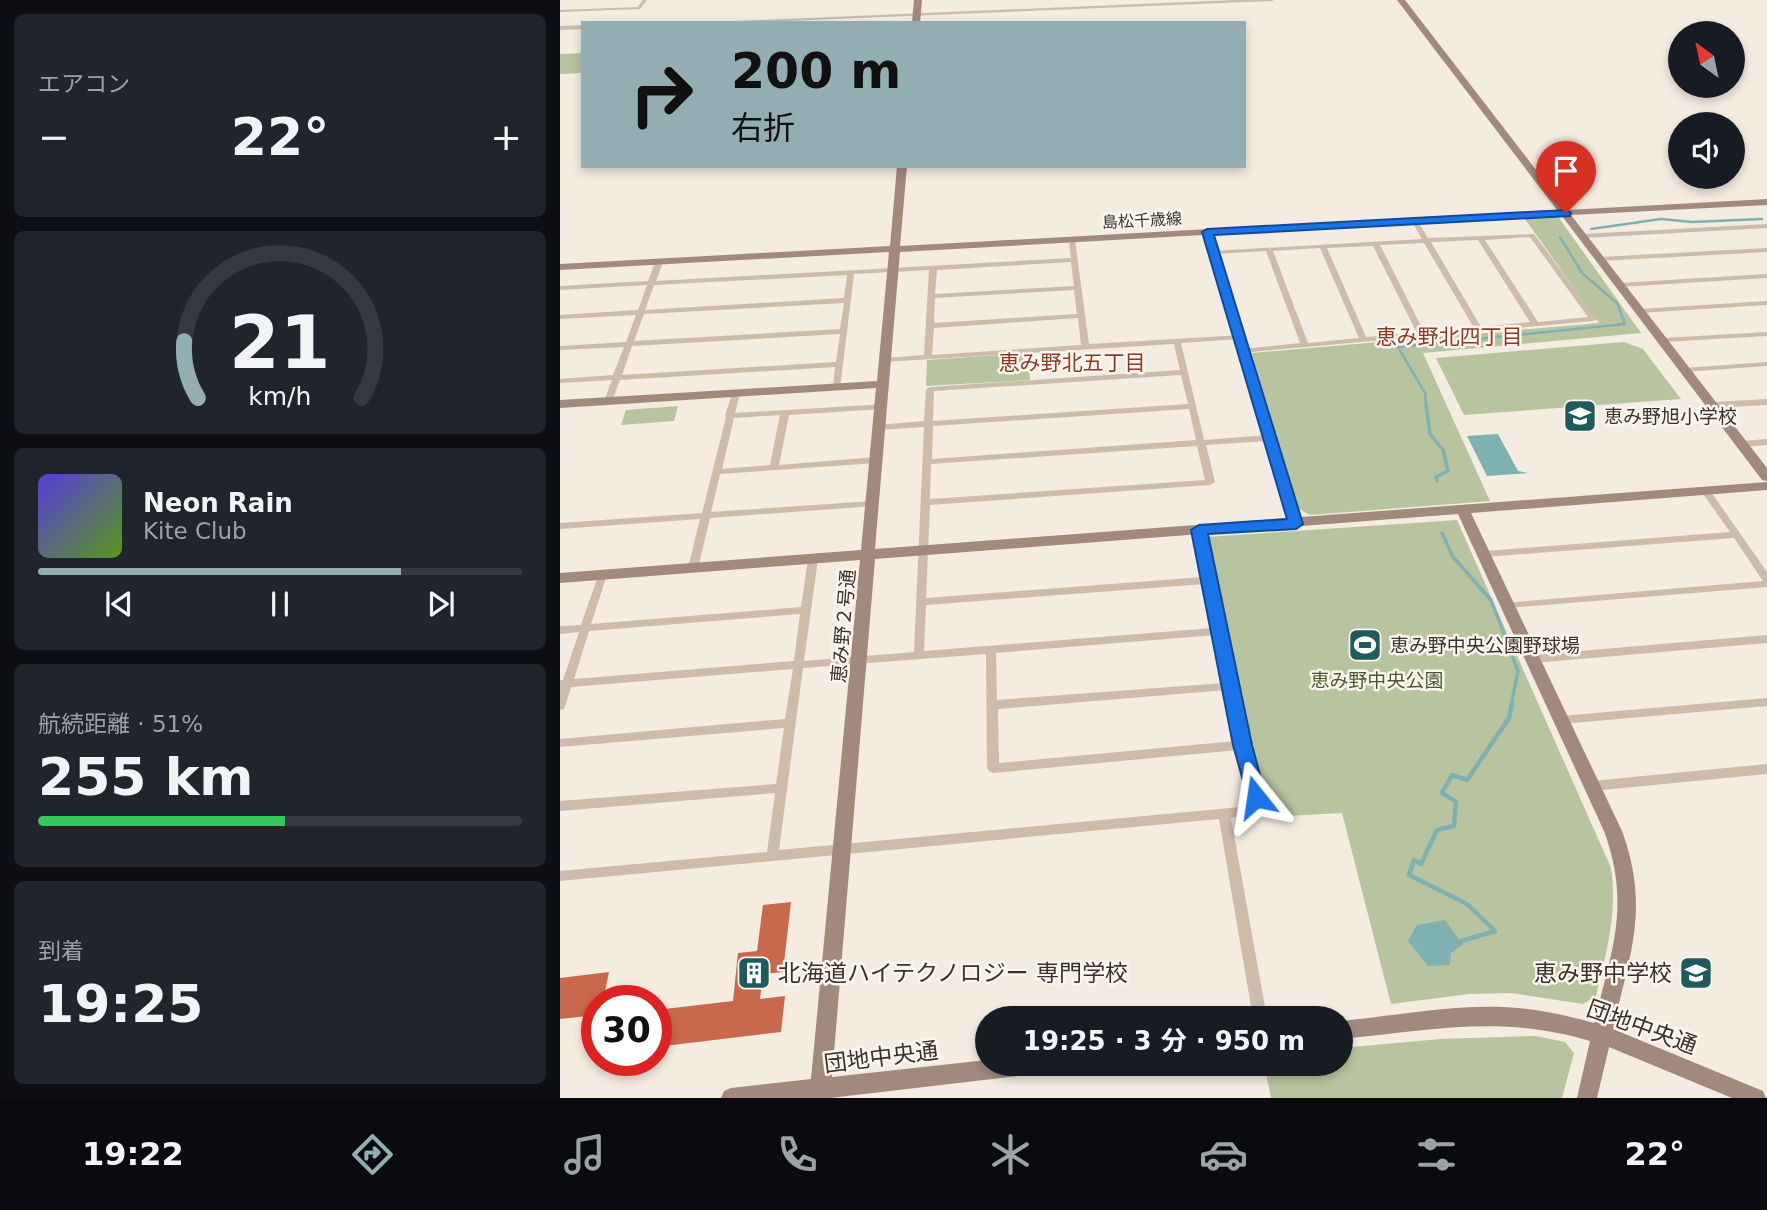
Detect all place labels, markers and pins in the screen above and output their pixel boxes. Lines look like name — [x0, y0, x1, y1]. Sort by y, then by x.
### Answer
pin — [1536, 141, 1596, 213]
school or university icon: 恵み野旭小学校 — [1561, 397, 1599, 435]
place label: 恵み野旭小学校 — [1604, 405, 1737, 427]
sports icon: 恵み野中央公園野球場 — [1346, 626, 1384, 664]
place label: 恵み野中央公園野球場 — [1390, 634, 1580, 656]
building icon: 北海道ハイテクノロジー 専門学校 — [735, 954, 773, 992]
school or university icon: 恵み野中学校 — [1677, 954, 1715, 992]
place label: 北海道ハイテクノロジー 専門学校 — [778, 960, 1128, 986]
place label: 恵み野中学校 — [1534, 960, 1672, 986]

